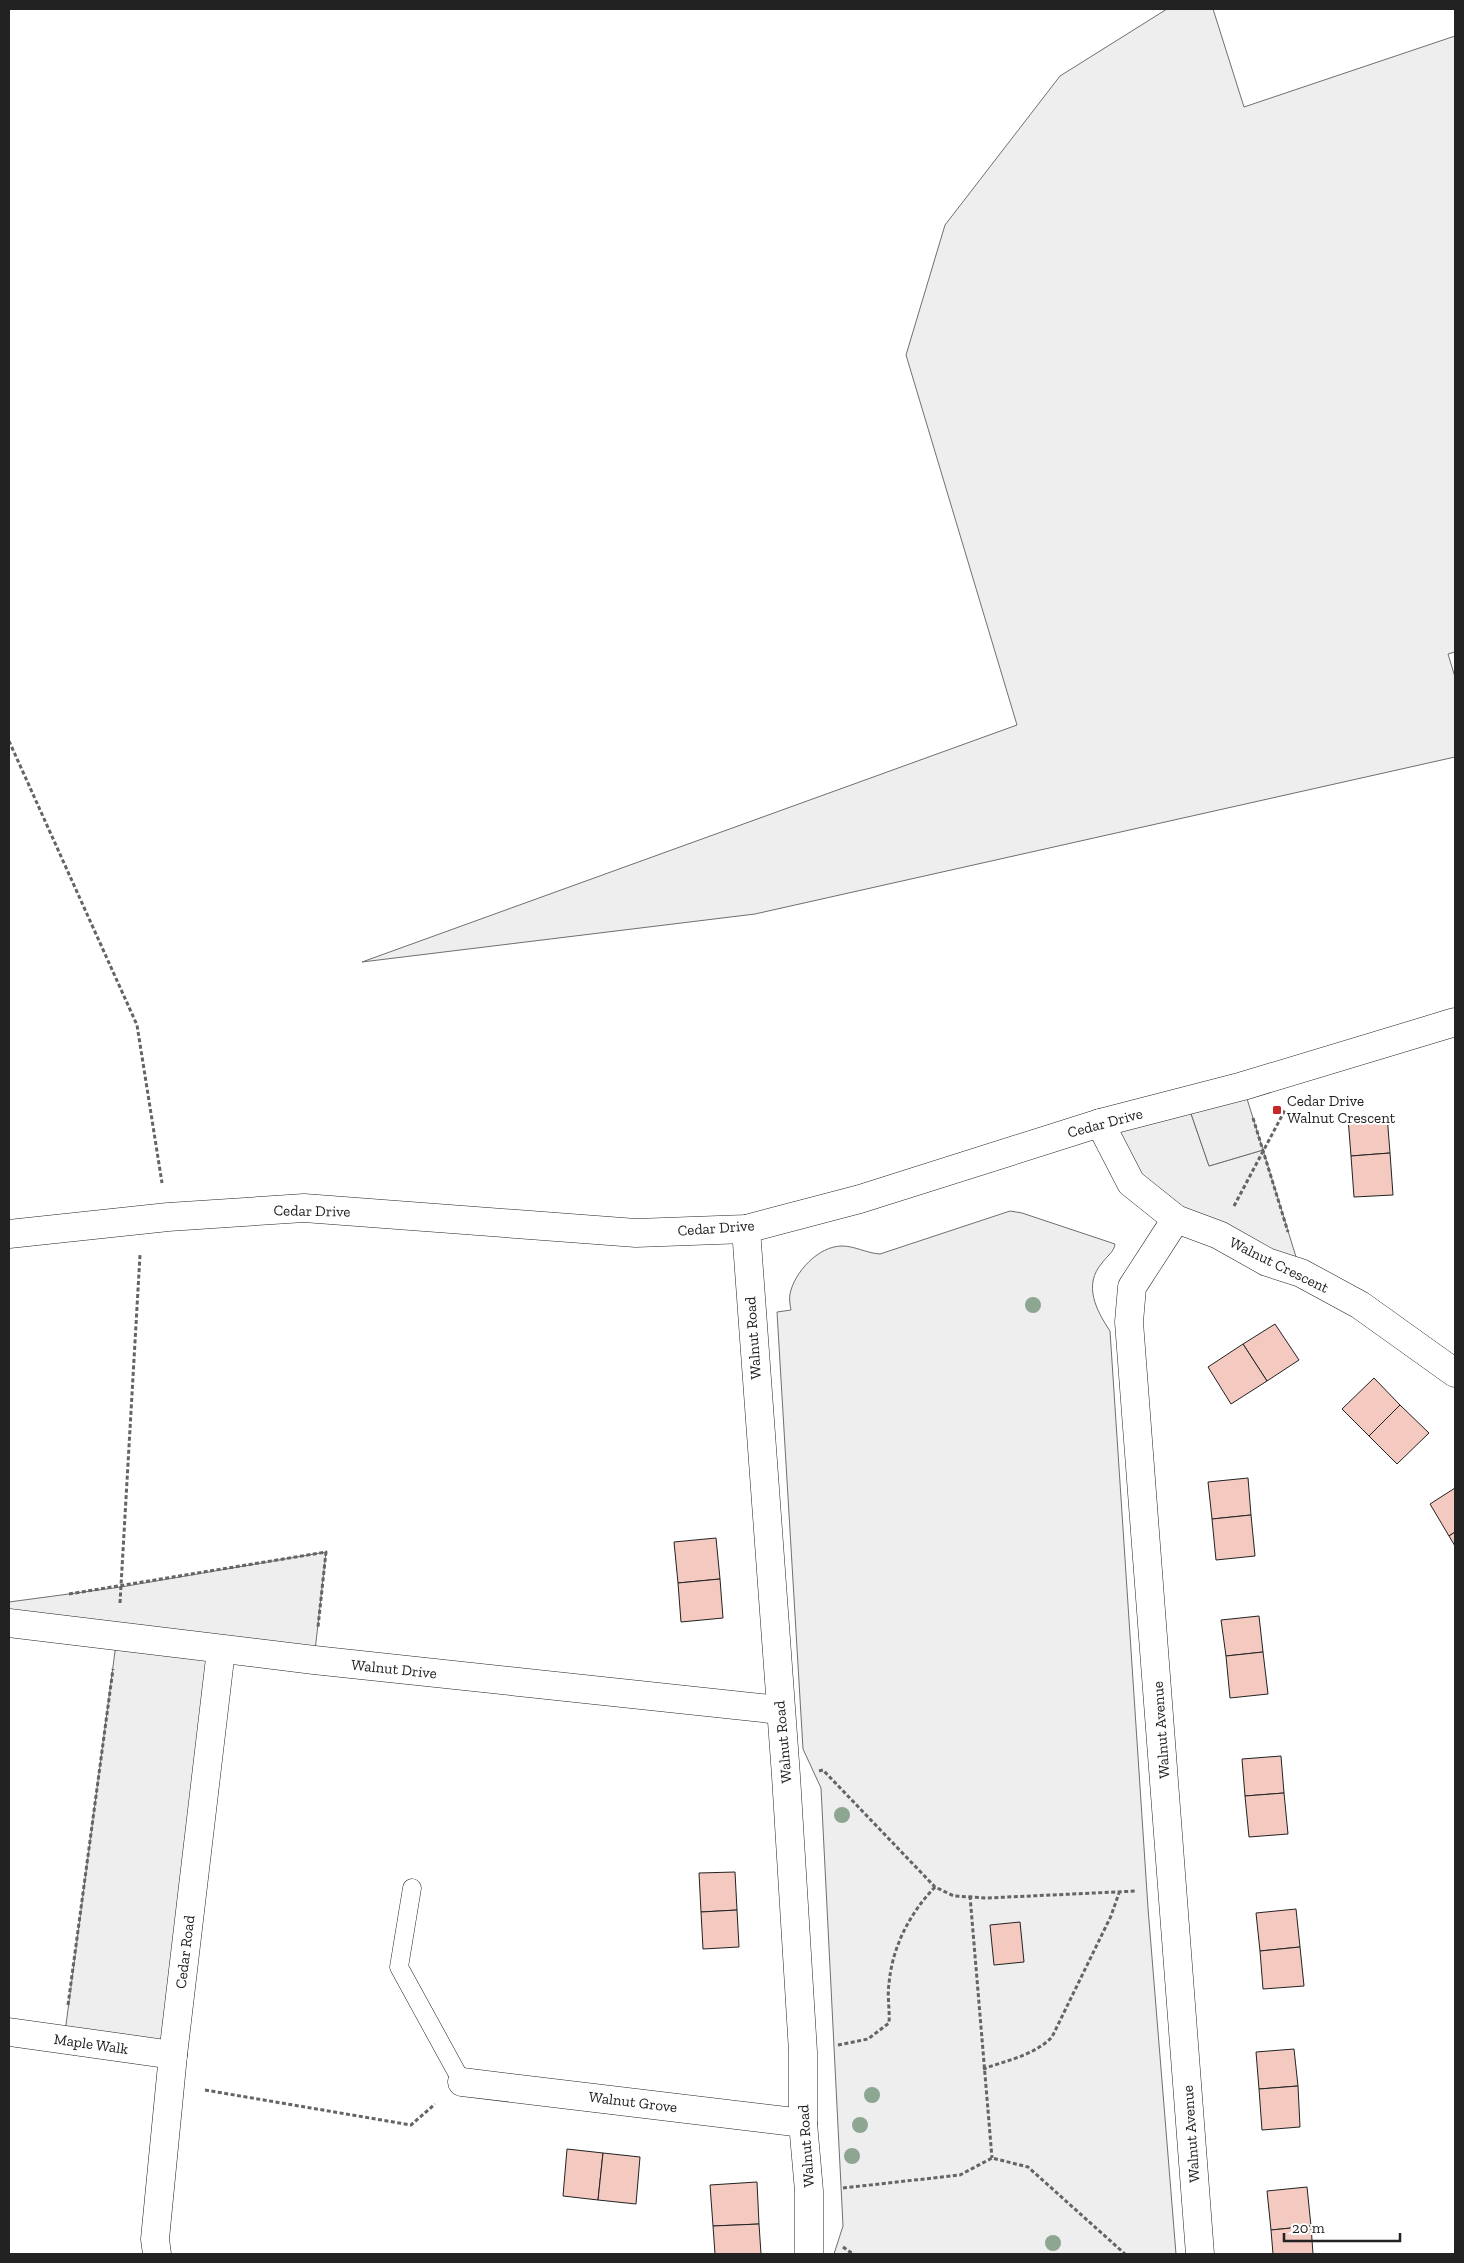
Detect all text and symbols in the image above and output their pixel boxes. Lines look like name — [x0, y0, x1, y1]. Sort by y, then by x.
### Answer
place label: Cedar Drive Walnut Crescent — [1287, 1092, 1396, 1127]
street label: Cedar Drive — [1065, 1104, 1145, 1142]
marker: Cedar Drive Walnut Crescent — [1271, 1104, 1283, 1116]
street label: Cedar Drive — [273, 1201, 351, 1221]
street label: Cedar Drive — [677, 1216, 755, 1240]
street label: Walnut Crescent — [1226, 1233, 1332, 1297]
street label: Walnut Road — [741, 1295, 765, 1380]
street label: Walnut Drive — [350, 1656, 438, 1682]
street label: Walnut Avenue — [1149, 1681, 1173, 1779]
street label: Walnut Road — [770, 1699, 796, 1784]
street label: Cedar Road — [172, 1913, 199, 1990]
street label: Maple Walk — [53, 2030, 130, 2058]
street label: Walnut Avenue — [1179, 2085, 1203, 2183]
street label: Walnut Grove — [588, 2088, 678, 2116]
street label: Walnut Road — [794, 2103, 818, 2188]
scale bar — [1284, 2210, 1400, 2242]
text: 20 m — [1292, 2219, 1325, 2237]

